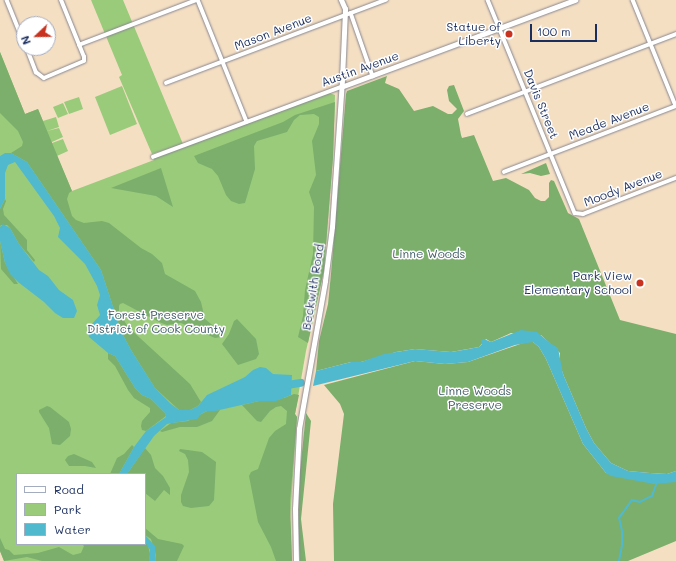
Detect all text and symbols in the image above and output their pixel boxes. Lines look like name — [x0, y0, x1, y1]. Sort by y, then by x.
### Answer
street label: Mason Avenue — [232, 11, 314, 53]
north arrow — [16, 16, 56, 56]
scale bar — [532, 16, 599, 42]
place label: Statue of Liberty — [447, 20, 501, 48]
text: 100 m — [537, 23, 571, 39]
marker: Statue of Liberty — [504, 29, 514, 39]
text: N — [17, 34, 34, 47]
street label: Austin Avenue — [319, 48, 401, 90]
street label: Davis Street — [521, 67, 561, 141]
street label: Meade Avenue — [567, 99, 651, 143]
street label: Moody Avenue — [582, 166, 664, 210]
street label: Beckwith Road — [299, 243, 327, 331]
park label: Linne Woods — [393, 247, 465, 261]
place label: Park View Elementary School — [524, 269, 632, 297]
marker: Park View Elementary School — [635, 278, 645, 288]
park label: Forest Preserve District of Cook County — [87, 308, 225, 336]
park label: Linne Woods Preserve — [439, 384, 511, 412]
legend — [16, 473, 146, 545]
text: Road — [54, 481, 84, 497]
text: Park — [54, 501, 81, 517]
text: Water — [54, 521, 91, 537]

